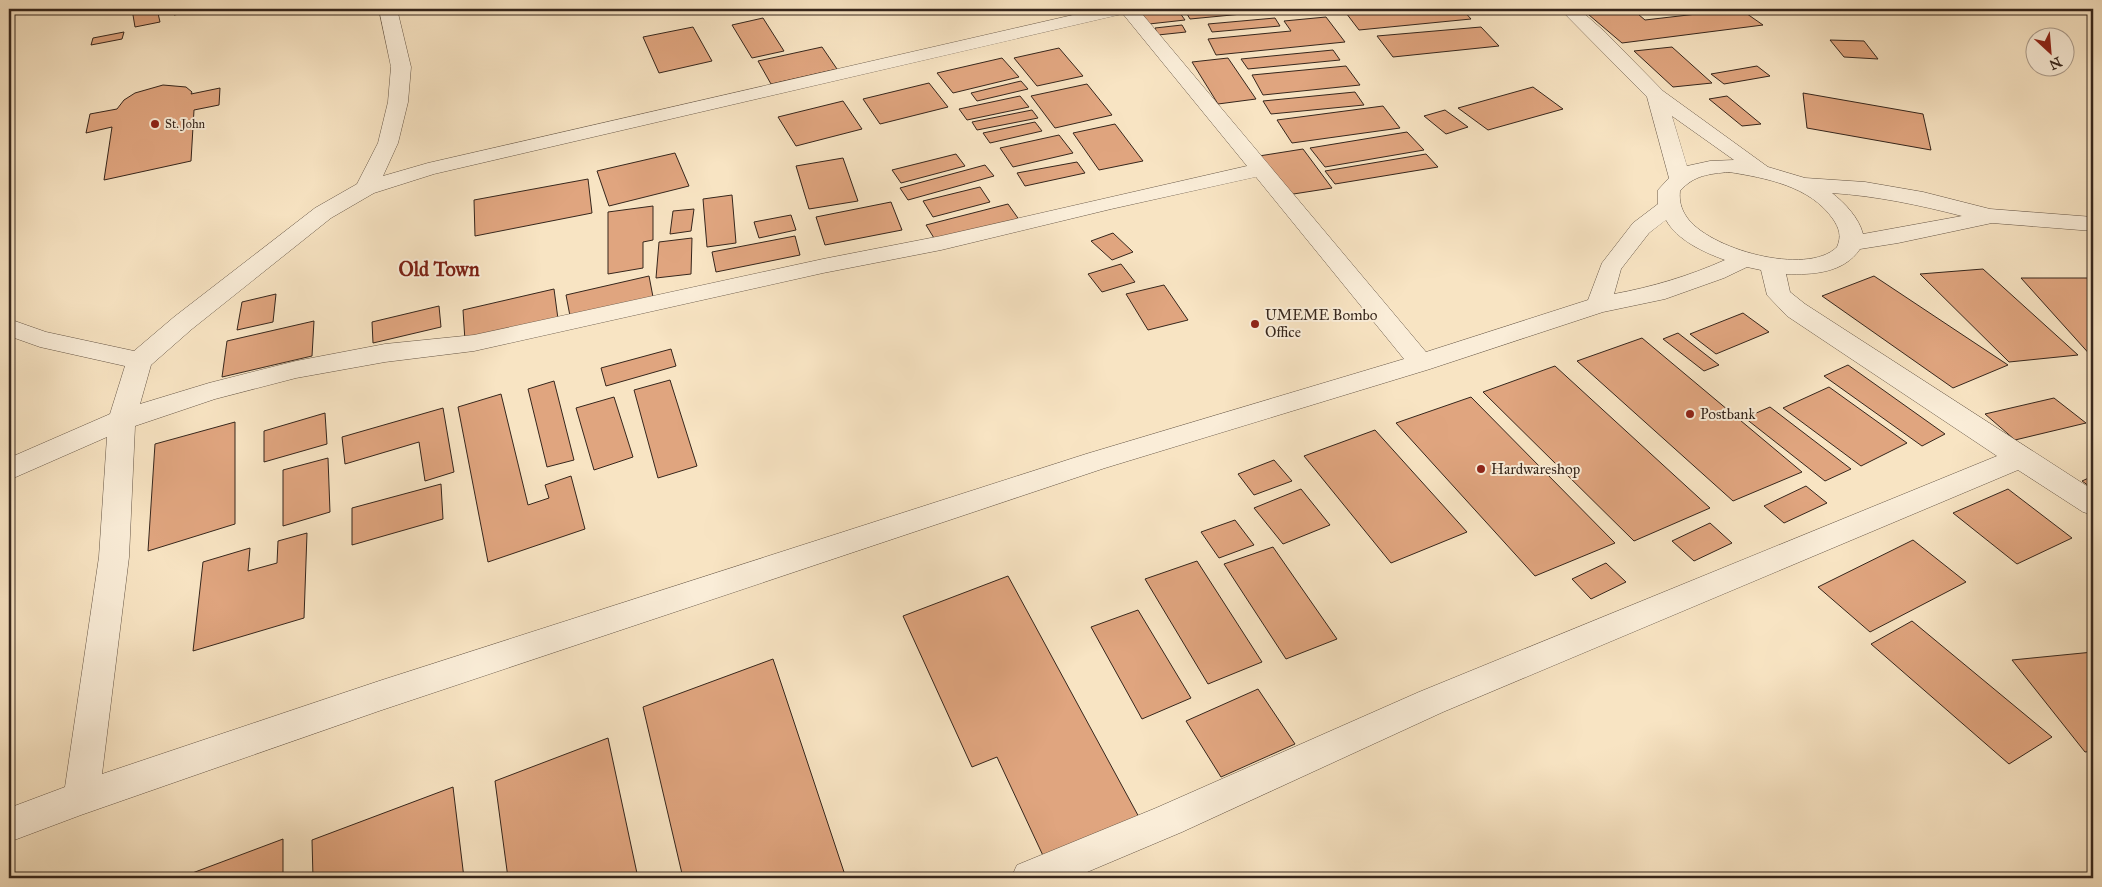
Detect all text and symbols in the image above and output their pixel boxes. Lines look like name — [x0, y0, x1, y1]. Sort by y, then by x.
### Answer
north arrow — [2024, 28, 2074, 78]
text: N — [2046, 53, 2065, 74]
place label: St. John — [165, 117, 206, 132]
marker: St. John — [149, 118, 161, 130]
district label: Old Town — [398, 257, 480, 281]
place label: UMEME Bombo Office — [1265, 306, 1378, 341]
marker: UMEME Bombo Office — [1249, 318, 1261, 330]
place label: Postbank — [1700, 405, 1755, 423]
marker: Postbank — [1684, 408, 1696, 420]
place label: Hardwareshop — [1491, 460, 1580, 478]
marker: Hardwareshop — [1475, 463, 1487, 475]

